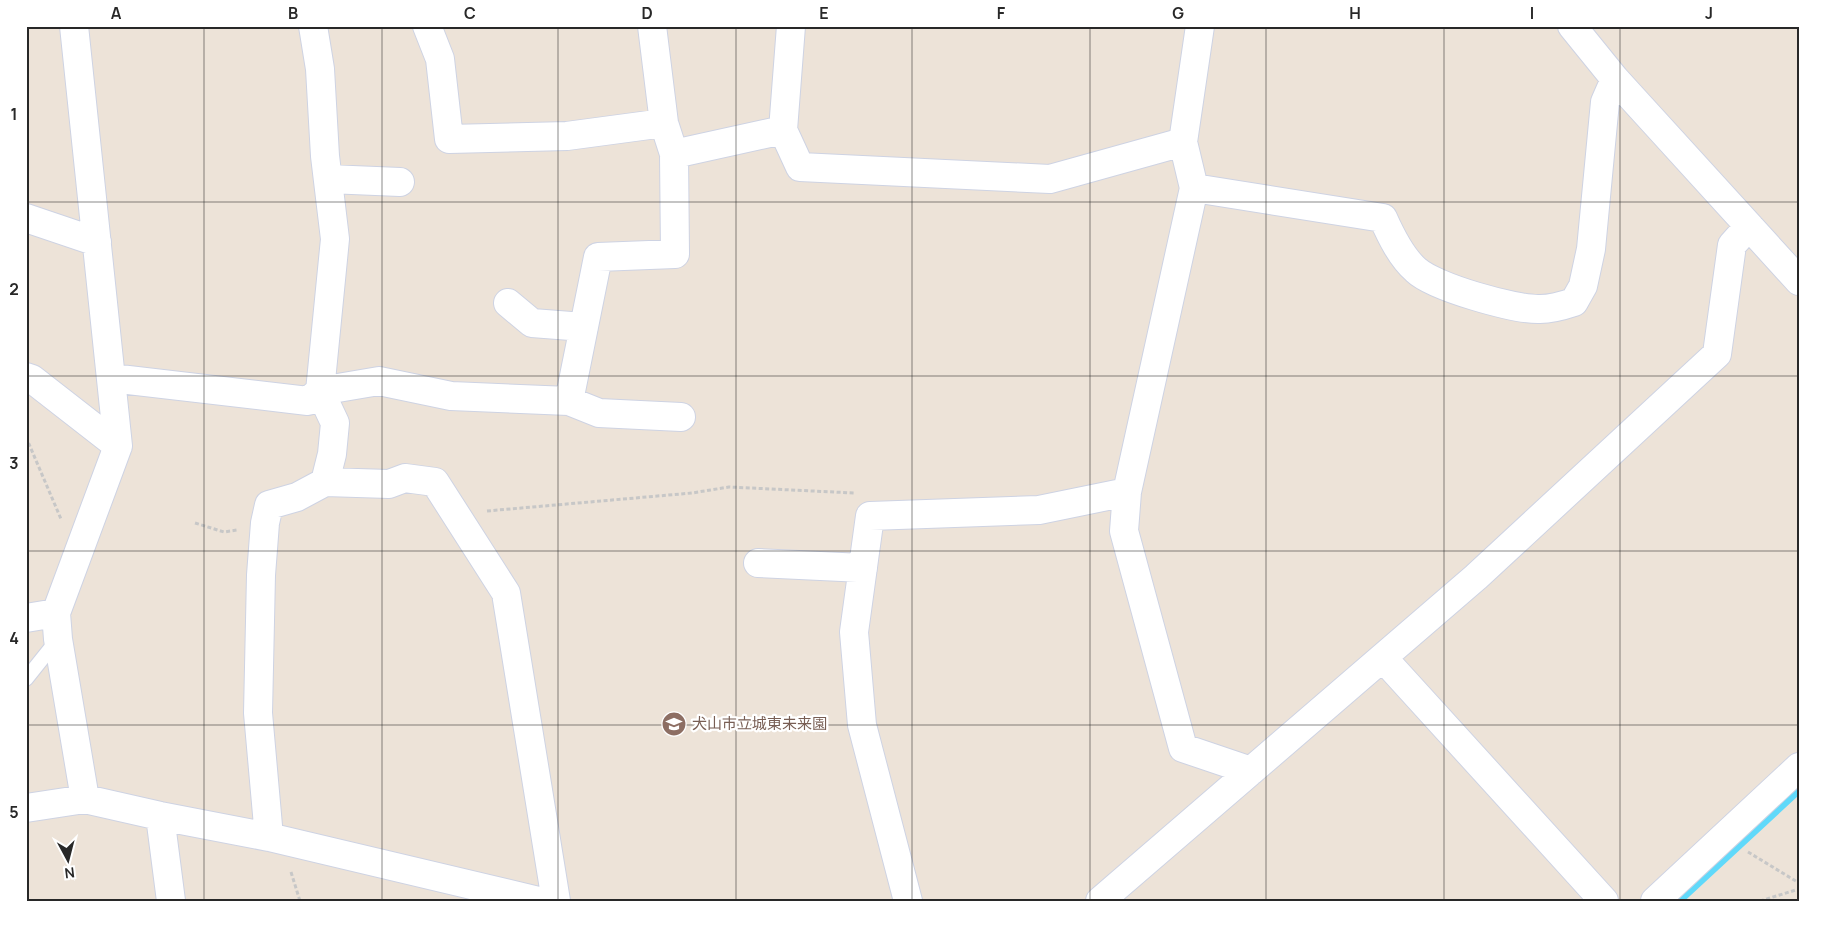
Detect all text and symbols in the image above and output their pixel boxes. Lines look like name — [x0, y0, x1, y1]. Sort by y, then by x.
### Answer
text: A — [111, 2, 122, 24]
text: B — [288, 2, 298, 24]
text: C — [464, 2, 476, 24]
text: D — [641, 2, 653, 24]
text: E — [819, 2, 829, 24]
text: F — [997, 2, 1006, 24]
text: G — [1172, 2, 1184, 24]
text: H — [1349, 2, 1361, 24]
text: I — [1530, 2, 1534, 24]
text: J — [1705, 2, 1713, 24]
text: 1 — [10, 103, 18, 125]
text: 2 — [9, 278, 19, 300]
text: 3 — [9, 452, 19, 474]
text: 4 — [9, 627, 19, 649]
school or university icon: 犬山市立城東未来園 — [661, 711, 687, 737]
place label: 犬山市立城東未来園 — [692, 713, 827, 734]
text: 5 — [9, 801, 19, 823]
north arrow — [42, 834, 92, 884]
text: N — [63, 863, 76, 883]

